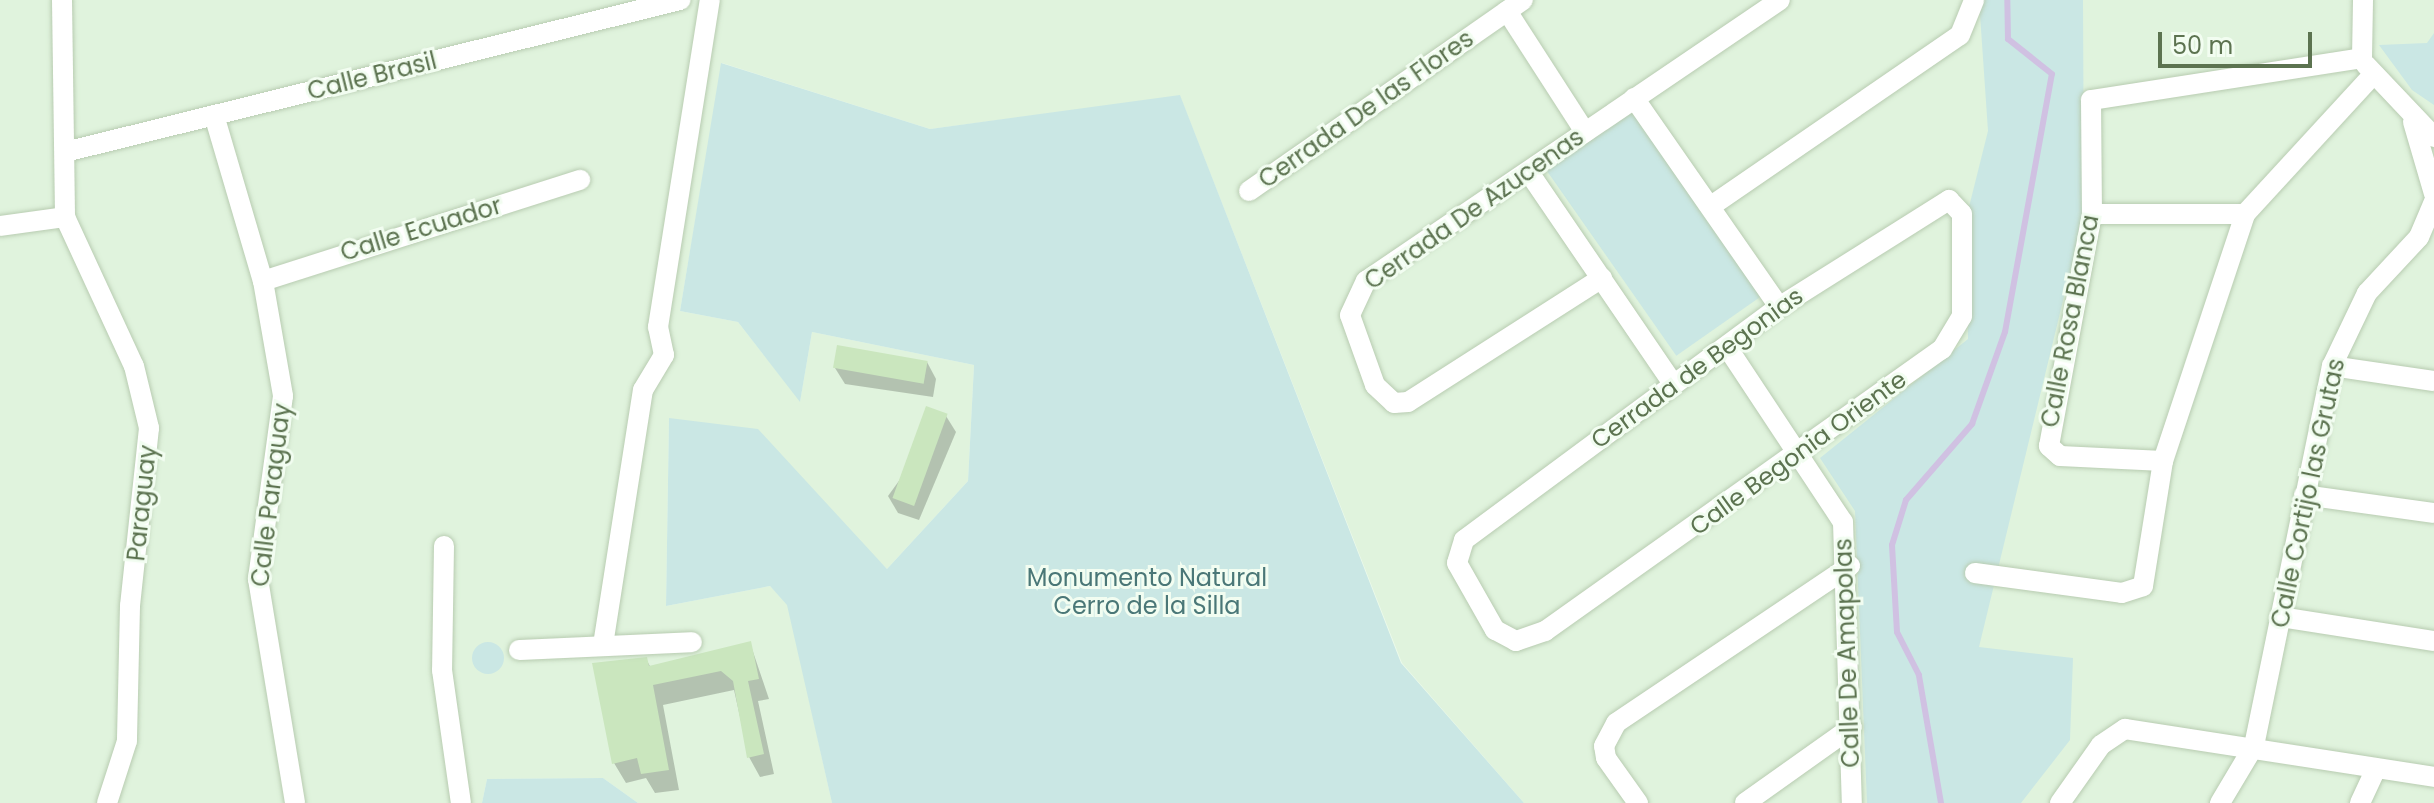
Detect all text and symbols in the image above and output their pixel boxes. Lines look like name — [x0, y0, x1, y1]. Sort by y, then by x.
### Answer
scale bar — [2162, 16, 2316, 66]
street label: Cerrada De las Flores — [1253, 24, 1479, 194]
text: 50 m — [2172, 29, 2233, 62]
street label: Calle Brasil — [304, 46, 440, 106]
street label: Cerrada De Azucenas — [1359, 122, 1589, 296]
street label: Calle Ecuador — [337, 191, 505, 267]
street label: Calle Rosa Blanca — [2035, 212, 2105, 430]
street label: Cerrada de Begonias — [1585, 281, 1809, 455]
street label: Calle Cortijo las Grutas — [2265, 356, 2351, 630]
street label: Calle Begonia Oriente — [1684, 365, 1912, 541]
street label: Calle Paraguay — [245, 402, 297, 588]
street label: Paraguay — [122, 444, 162, 562]
street label: Calle De Amapolas — [1829, 538, 1865, 768]
park label: Monumento Natural Cerro de la Silla — [1027, 564, 1267, 620]

